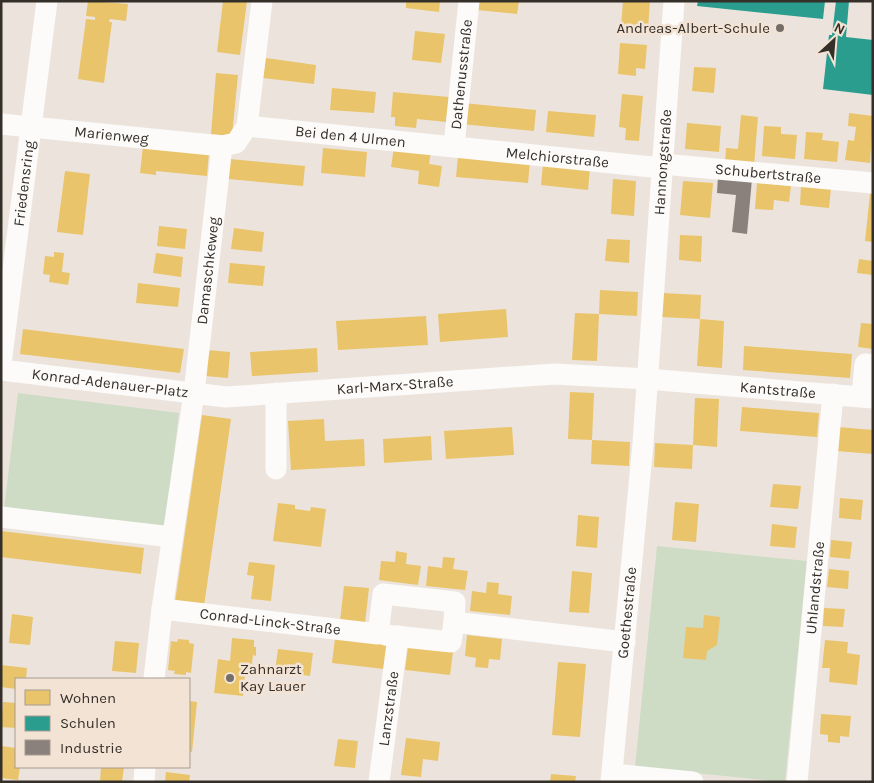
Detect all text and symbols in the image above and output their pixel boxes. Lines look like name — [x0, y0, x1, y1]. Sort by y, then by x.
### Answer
north arrow — [809, 15, 859, 65]
street label: Dathenusstraße — [447, 18, 476, 130]
place label: Andreas-Albert-Schule — [616, 19, 770, 37]
text: N — [831, 19, 848, 39]
marker: Andreas-Albert-Schule — [774, 22, 786, 34]
street label: Hannongstraße — [650, 109, 675, 216]
street label: Marienweg — [73, 122, 150, 148]
street label: Bei den 4 Ulmen — [294, 122, 407, 151]
street label: Friedensring — [10, 139, 38, 227]
street label: Melchiorstraße — [505, 143, 610, 172]
street label: Schubertstraße — [714, 160, 822, 187]
street label: Damaschkeweg — [193, 215, 223, 325]
street label: Konrad-Adenauer-Platz — [31, 365, 190, 401]
street label: Karl-Marx-Straße — [336, 372, 454, 398]
street label: Kantstraße — [739, 378, 817, 402]
street label: Uhlandstraße — [802, 540, 828, 635]
street label: Goethestraße — [614, 566, 640, 659]
street label: Conrad-Linck-Straße — [199, 604, 342, 639]
place label: Zahnarzt Kay Lauer — [240, 660, 306, 695]
street label: Lanzstraße — [375, 670, 402, 747]
marker: Zahnarzt Kay Lauer — [224, 672, 236, 684]
legend — [15, 678, 190, 768]
text: Wohnen — [60, 689, 116, 707]
text: Schulen — [60, 714, 116, 732]
text: Industrie — [60, 739, 122, 757]

